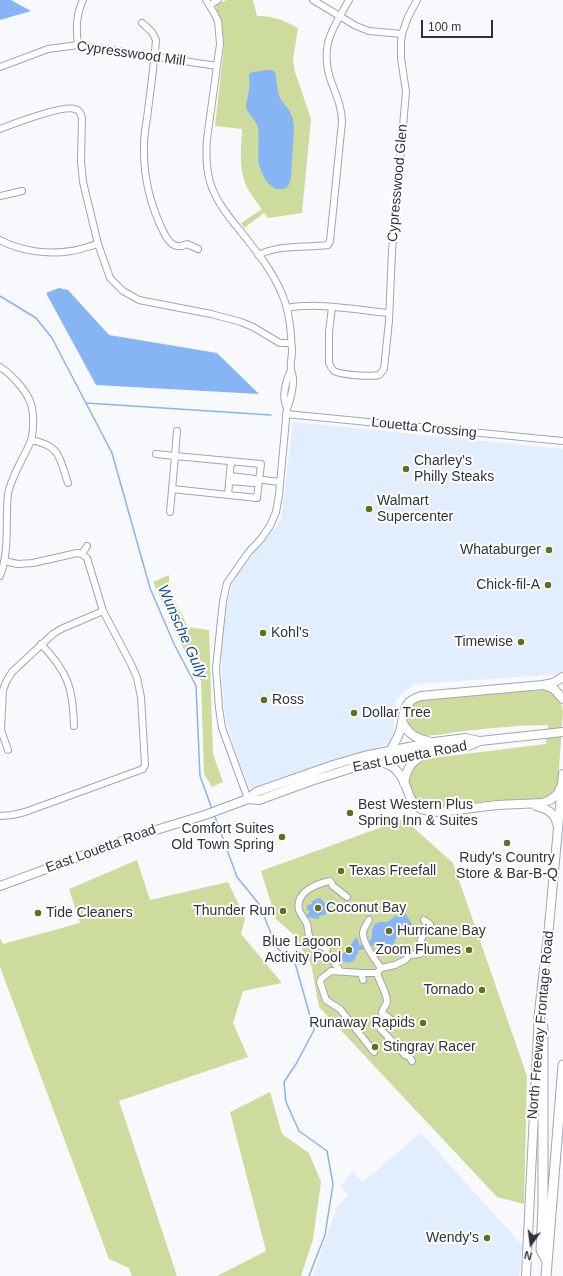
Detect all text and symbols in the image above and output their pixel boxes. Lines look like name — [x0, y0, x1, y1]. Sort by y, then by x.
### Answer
scale bar — [423, 12, 495, 38]
text: 100 m — [428, 20, 461, 34]
street label: Cypresswood Mill — [76, 38, 186, 70]
street label: Cypresswood Glen — [384, 123, 412, 243]
street label: Louetta Crossing — [370, 414, 478, 442]
place label: Charley's Philly Steaks — [414, 453, 494, 486]
marker: Charley's Philly Steaks — [401, 464, 411, 474]
place label: Walmart Supercenter — [377, 493, 453, 526]
marker: Walmart Supercenter — [364, 504, 374, 514]
place label: Whataburger — [460, 542, 541, 558]
marker: Whataburger — [544, 545, 554, 555]
place label: Chick-fil-A — [476, 577, 540, 593]
marker: Chick-fil-A — [543, 580, 553, 590]
water label: Wunsche Gully — [153, 582, 211, 682]
place label: Kohl's — [271, 625, 309, 641]
marker: Kohl's — [258, 628, 268, 638]
place label: Timewise — [454, 634, 513, 650]
marker: Timewise — [516, 637, 526, 647]
place label: Ross — [272, 692, 304, 708]
marker: Ross — [259, 695, 269, 705]
place label: Dollar Tree — [362, 705, 431, 721]
marker: Dollar Tree — [349, 708, 359, 718]
street label: East Louetta Road — [351, 738, 469, 776]
place label: Best Western Plus Spring Inn & Suites — [358, 797, 478, 830]
marker: Best Western Plus Spring Inn & Suites — [345, 808, 355, 818]
street label: East Louetta Road — [44, 821, 158, 877]
place label: Comfort Suites Old Town Spring — [171, 821, 274, 854]
marker: Comfort Suites Old Town Spring — [277, 832, 287, 842]
marker: Rudy's Country Store & Bar-B-Q — [502, 838, 512, 848]
place label: Rudy's Country Store & Bar-B-Q — [456, 850, 558, 882]
place label: Texas Freefall — [349, 863, 436, 879]
marker: Texas Freefall — [336, 866, 346, 876]
place label: Coconut Bay — [326, 900, 406, 916]
place label: Thunder Run — [193, 903, 275, 919]
marker: Coconut Bay — [313, 903, 323, 913]
place label: Tide Cleaners — [46, 905, 133, 921]
marker: Thunder Run — [278, 906, 288, 916]
marker: Tide Cleaners — [33, 908, 43, 918]
place label: Hurricane Bay — [397, 923, 486, 939]
marker: Hurricane Bay — [384, 926, 394, 936]
street label: North Freeway Frontage Road — [524, 930, 558, 1120]
place label: Blue Lagoon Activity Pool — [262, 934, 341, 966]
place label: Zoom Flumes — [375, 942, 461, 958]
marker: Blue Lagoon Activity Pool — [344, 945, 354, 955]
marker: Zoom Flumes — [464, 945, 474, 955]
place label: Tornado — [423, 982, 474, 998]
marker: Tornado — [477, 985, 487, 995]
place label: Runaway Rapids — [309, 1015, 415, 1031]
marker: Runaway Rapids — [418, 1018, 428, 1028]
place label: Stingray Racer — [383, 1039, 476, 1055]
marker: Stingray Racer — [370, 1042, 380, 1052]
north arrow — [511, 1224, 551, 1264]
place label: Wendy's — [426, 1230, 479, 1246]
marker: Wendy's — [482, 1233, 492, 1243]
text: N — [523, 1249, 533, 1262]

